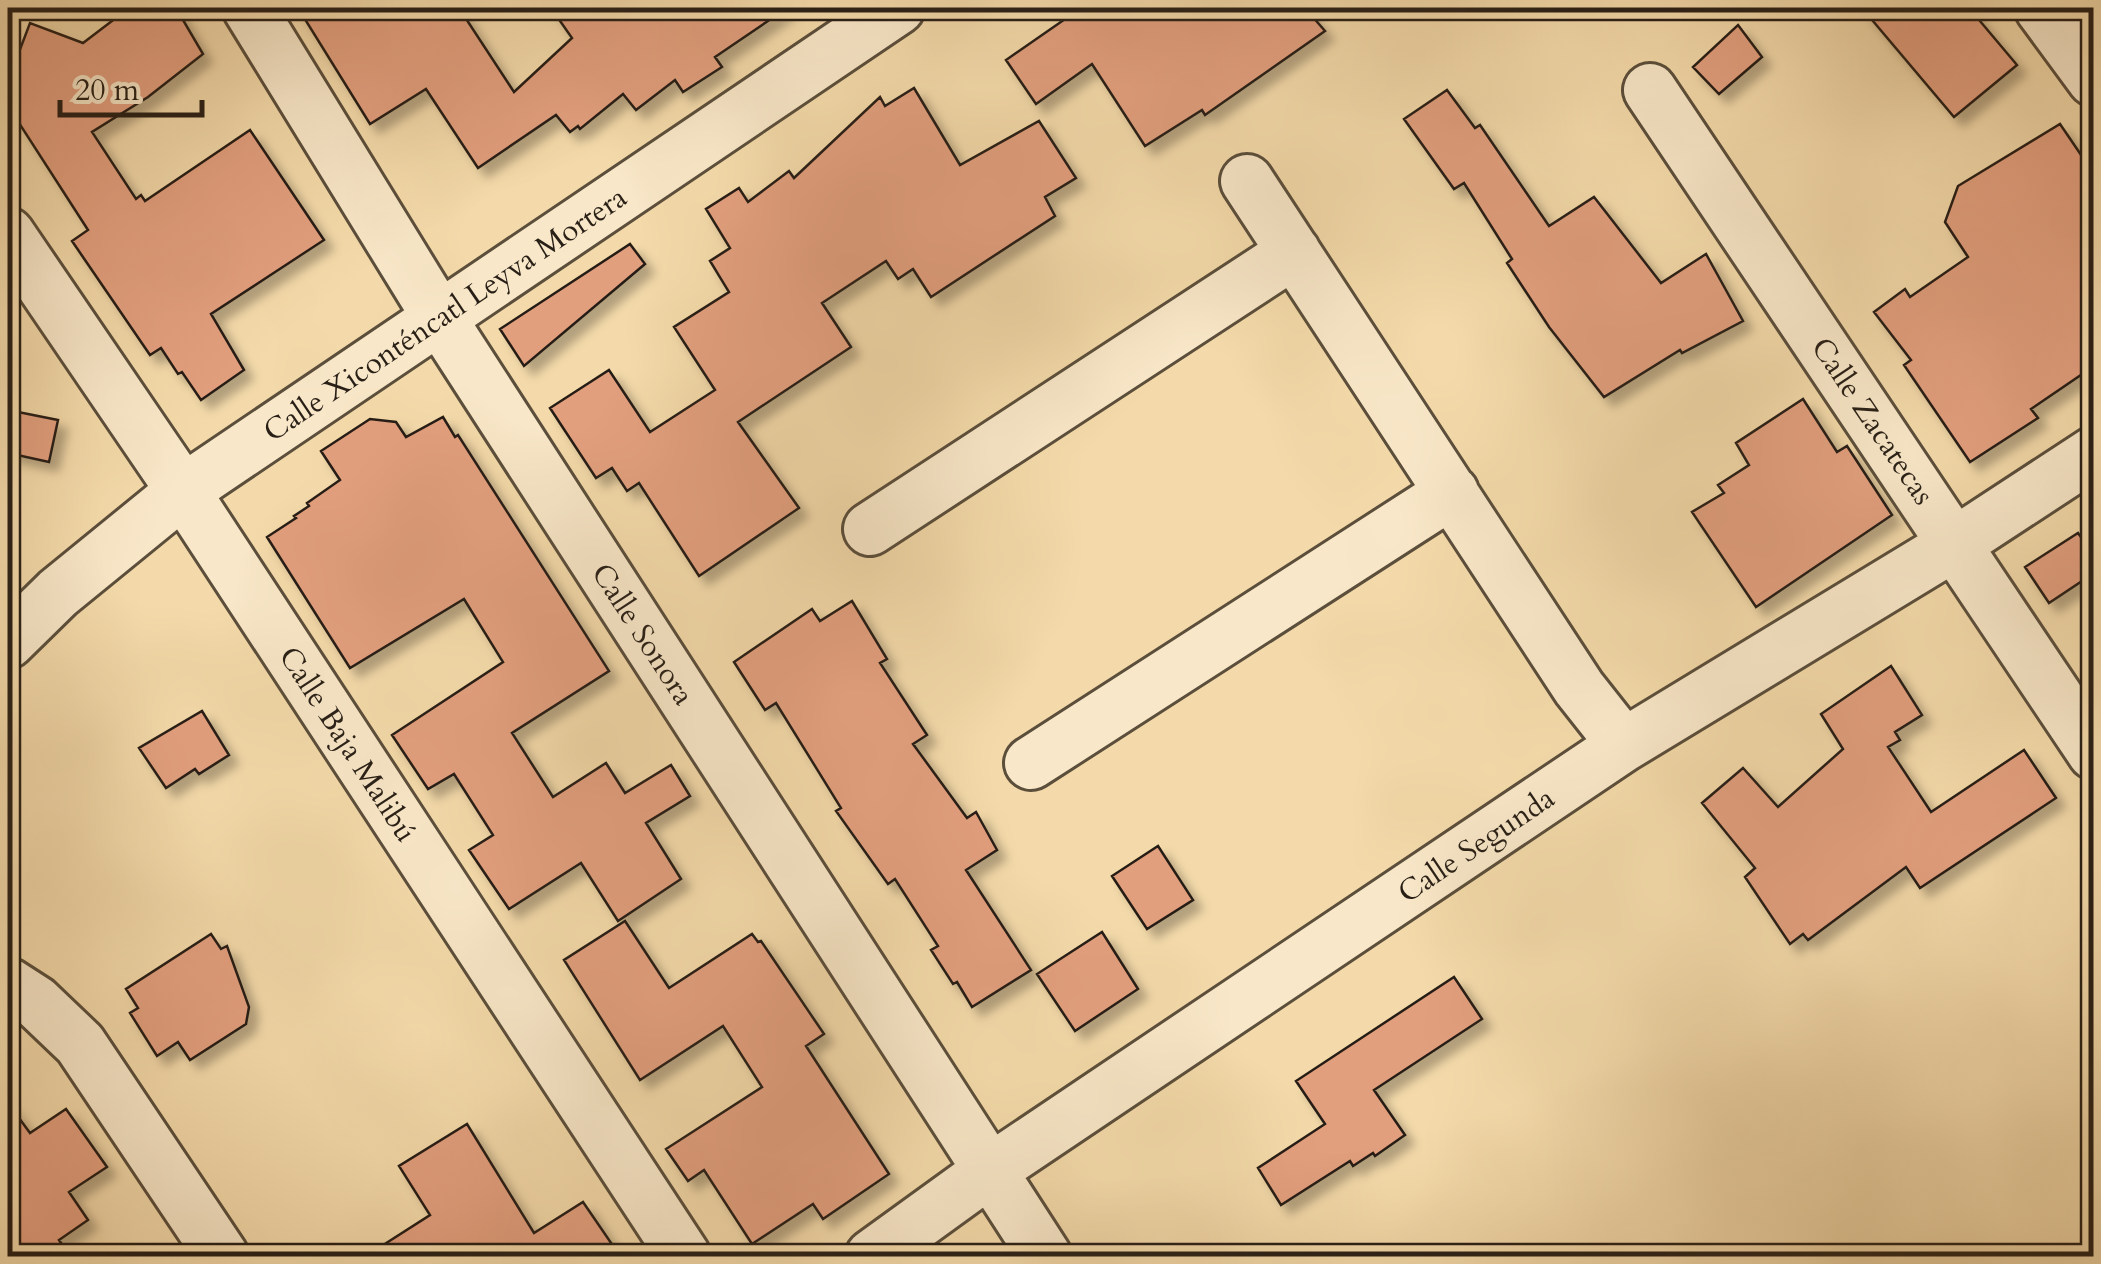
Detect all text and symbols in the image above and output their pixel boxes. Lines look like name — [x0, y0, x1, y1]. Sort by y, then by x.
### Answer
scale bar — [60, 55, 202, 117]
text: 20 m — [75, 70, 140, 111]
street label: Calle Xiconténcatl Leyva Mortera — [256, 177, 635, 452]
street label: Calle Zacatecas — [1801, 330, 1944, 513]
street label: Calle Sonora — [581, 555, 704, 713]
street label: Calle Baja Malibú — [269, 639, 426, 850]
street label: Calle Segunda — [1390, 778, 1563, 913]

